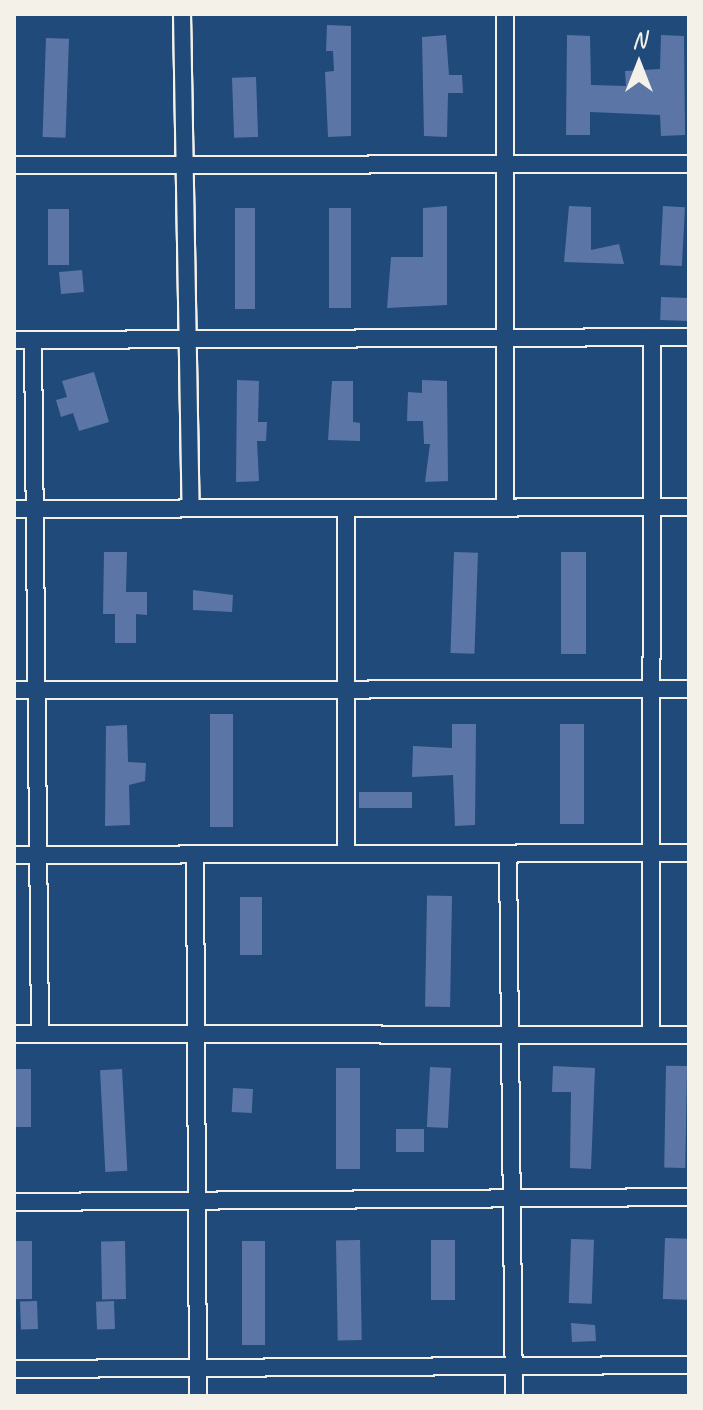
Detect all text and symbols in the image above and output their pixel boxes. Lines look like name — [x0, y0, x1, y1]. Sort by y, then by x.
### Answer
north arrow — [599, 24, 679, 104]
text: N — [632, 26, 646, 54]

